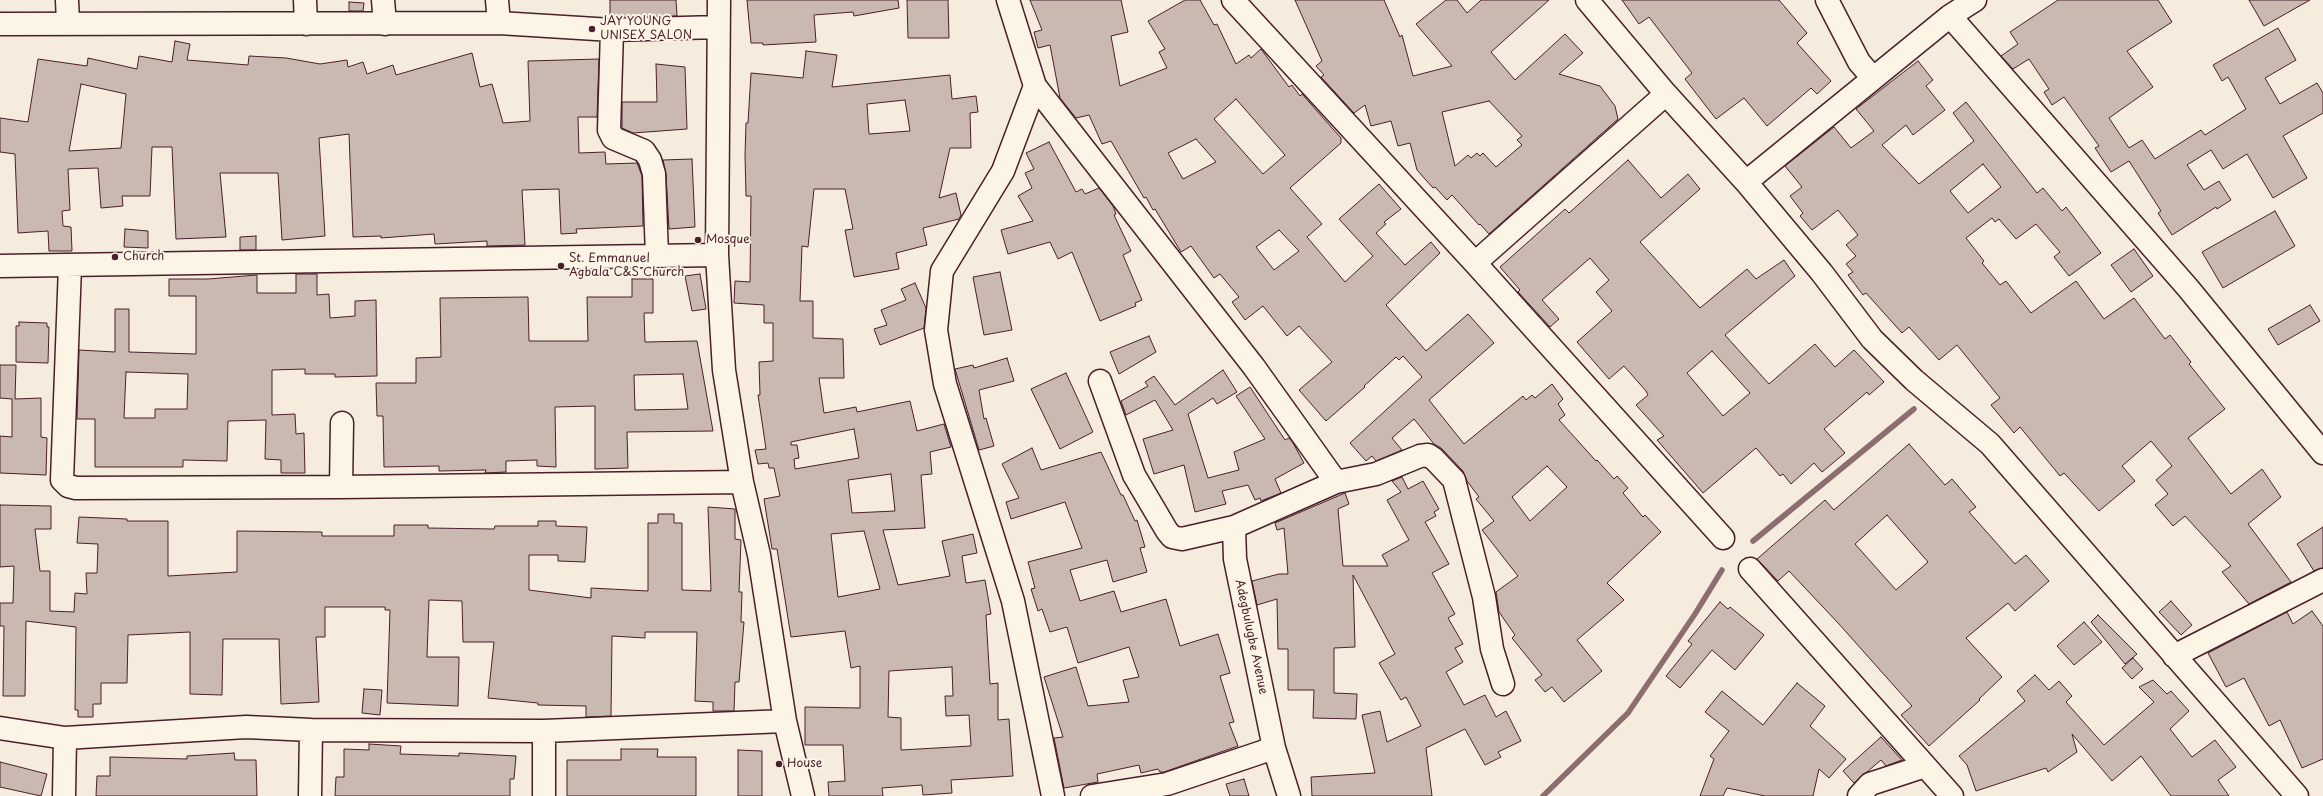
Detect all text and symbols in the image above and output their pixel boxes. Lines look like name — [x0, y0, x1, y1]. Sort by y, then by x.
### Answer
place label: JAY YOUNG UNISEX SALON — [600, 15, 692, 43]
marker: JAY YOUNG UNISEX SALON — [587, 24, 597, 34]
place label: Mosque — [706, 233, 750, 247]
marker: Mosque — [693, 235, 703, 245]
place label: Church — [123, 250, 164, 264]
marker: Church — [110, 252, 120, 262]
place label: St. Emmanuel Agbala C&S Church — [569, 252, 684, 280]
marker: St. Emmanuel Agbala C&S Church — [556, 261, 566, 271]
street label: Adegbulugbe Avenue — [1232, 578, 1270, 696]
place label: House — [787, 757, 822, 771]
marker: House — [774, 759, 784, 769]

